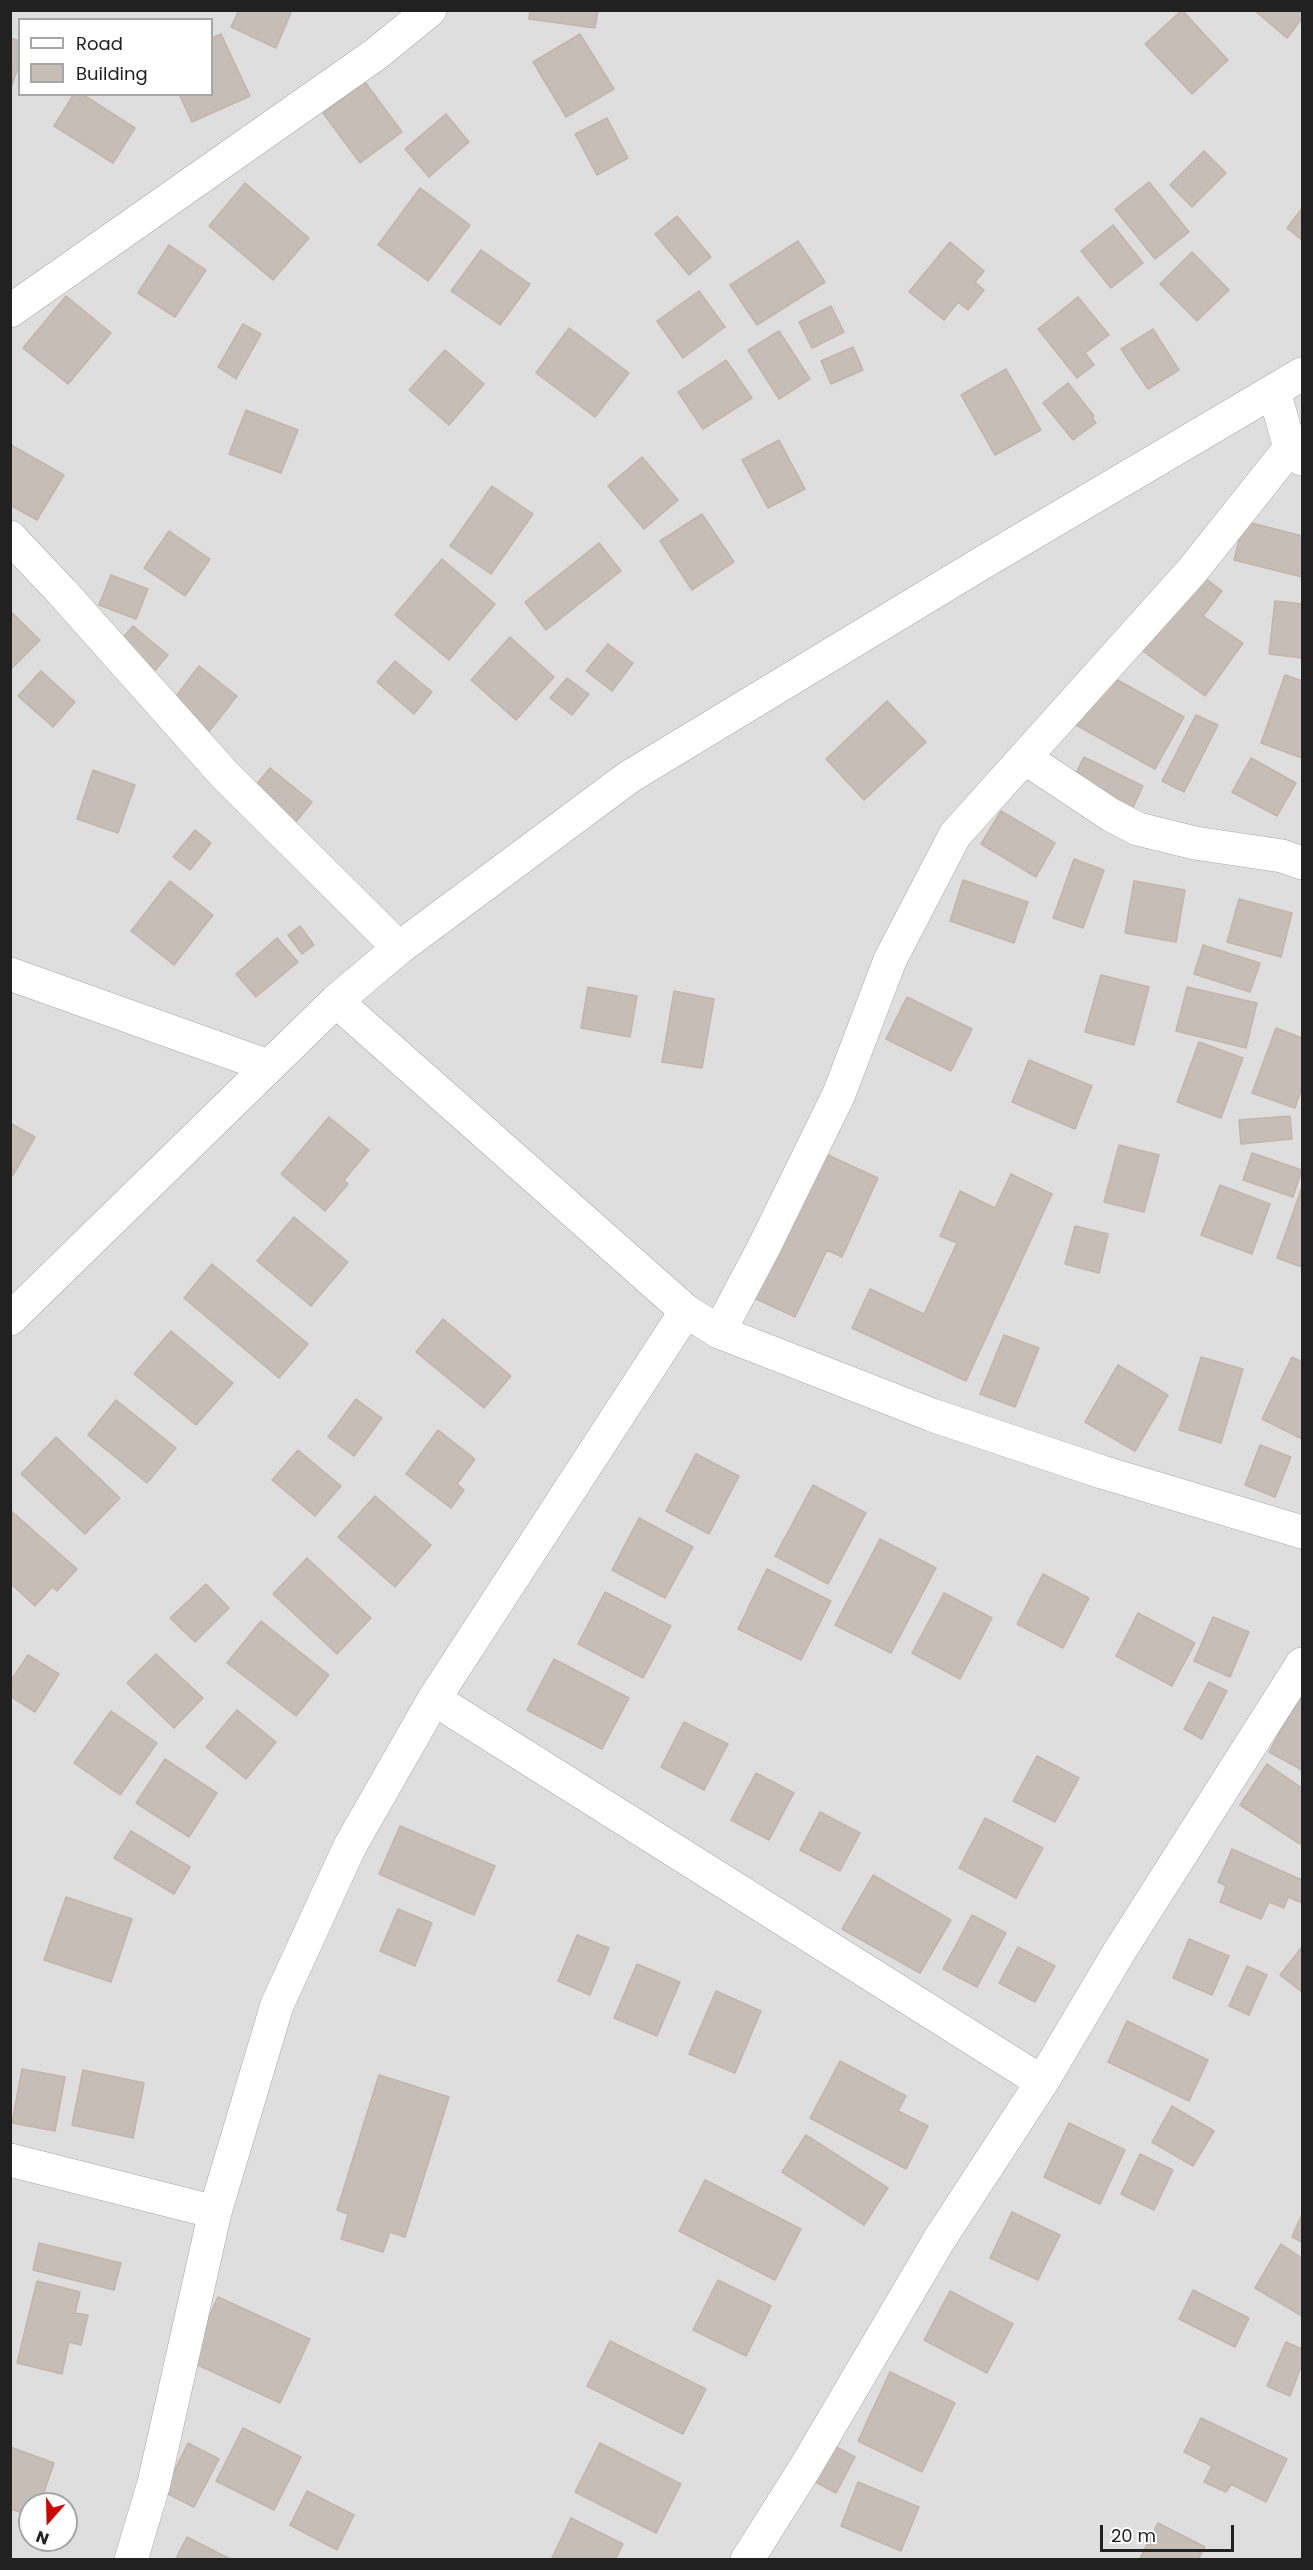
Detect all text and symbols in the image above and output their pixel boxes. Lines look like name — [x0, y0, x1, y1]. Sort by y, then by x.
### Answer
legend — [18, 18, 213, 96]
text: Road — [76, 31, 123, 56]
text: Building — [76, 61, 148, 86]
north arrow — [18, 2492, 78, 2552]
scale bar — [1103, 2513, 1236, 2551]
text: 20 m — [1111, 2523, 1156, 2548]
text: N — [33, 2525, 52, 2550]

